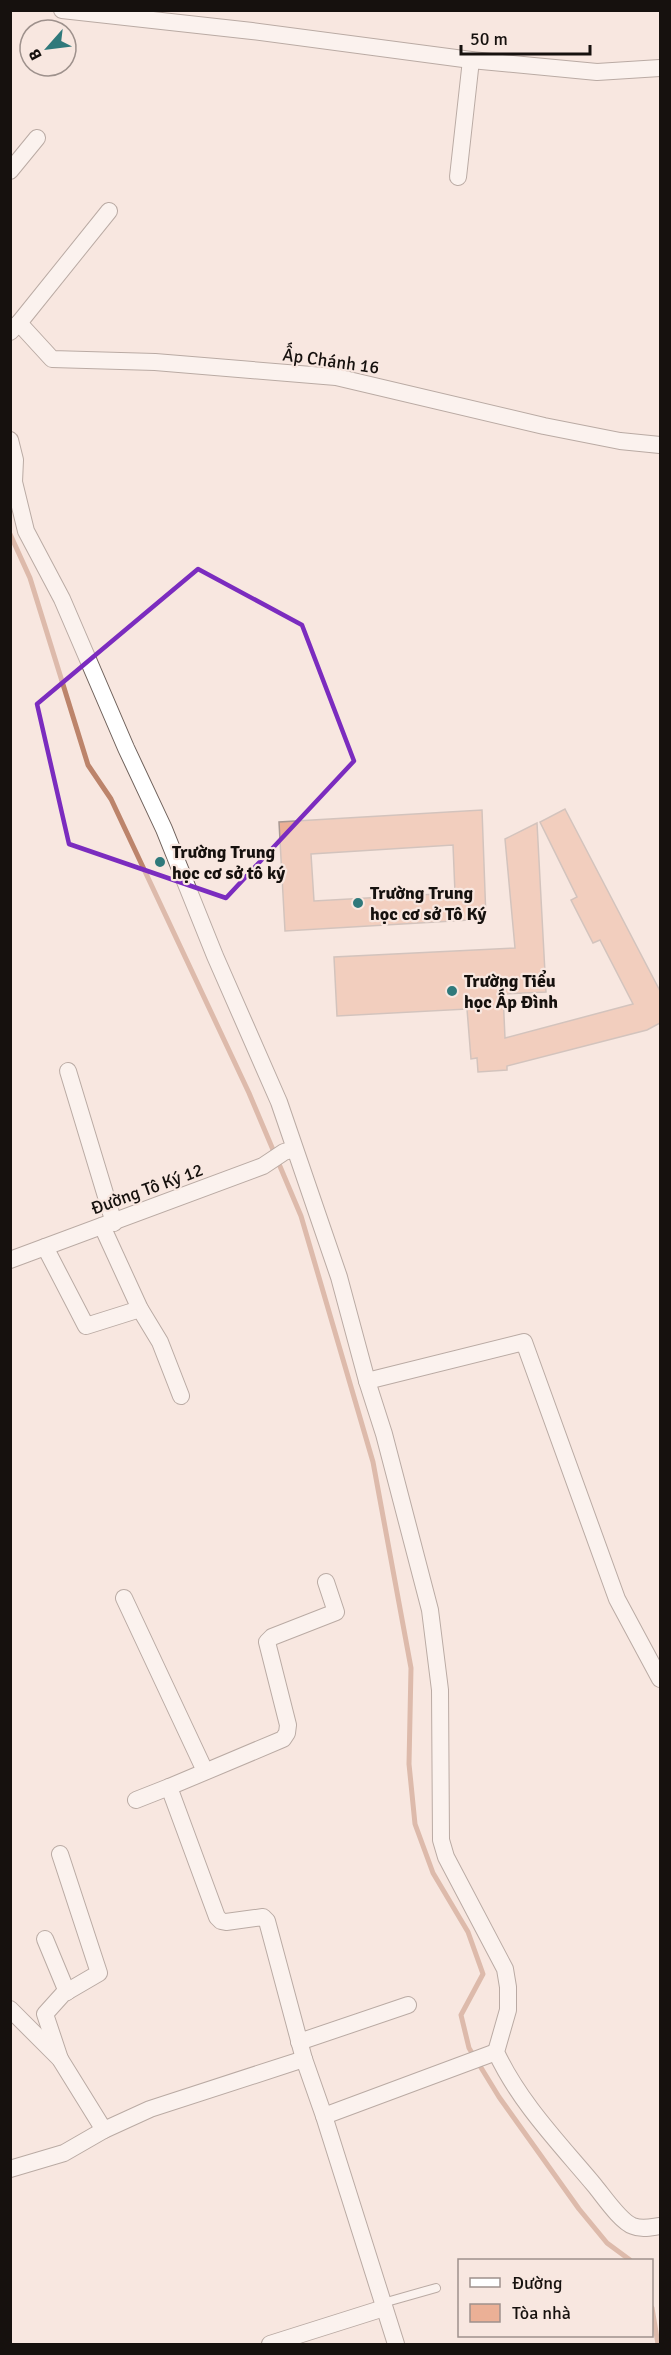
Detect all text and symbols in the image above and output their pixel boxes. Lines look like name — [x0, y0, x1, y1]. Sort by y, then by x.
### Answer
north arrow — [18, 18, 78, 78]
scale bar — [461, 18, 590, 56]
text: 50 m — [470, 28, 508, 50]
text: B — [24, 45, 47, 64]
street label: Ấp Chánh 16 — [281, 340, 381, 379]
place label: Trường Trung học cơ sở tô ký — [172, 841, 285, 884]
marker: Trường Trung học cơ sở tô ký — [153, 855, 167, 869]
place label: Trường Trung học cơ sở Tô Ký — [370, 882, 486, 925]
marker: Trường Trung học cơ sở Tô Ký — [351, 896, 365, 910]
place label: Trường Tiểu học Ấp Đình — [464, 969, 558, 1013]
marker: Trường Tiểu học Ấp Đình — [445, 984, 459, 998]
street label: Đường Tô Ký 12 — [88, 1159, 206, 1219]
legend — [458, 2259, 653, 2337]
text: Đường — [512, 2272, 563, 2294]
text: Tòa nhà — [512, 2302, 571, 2324]

